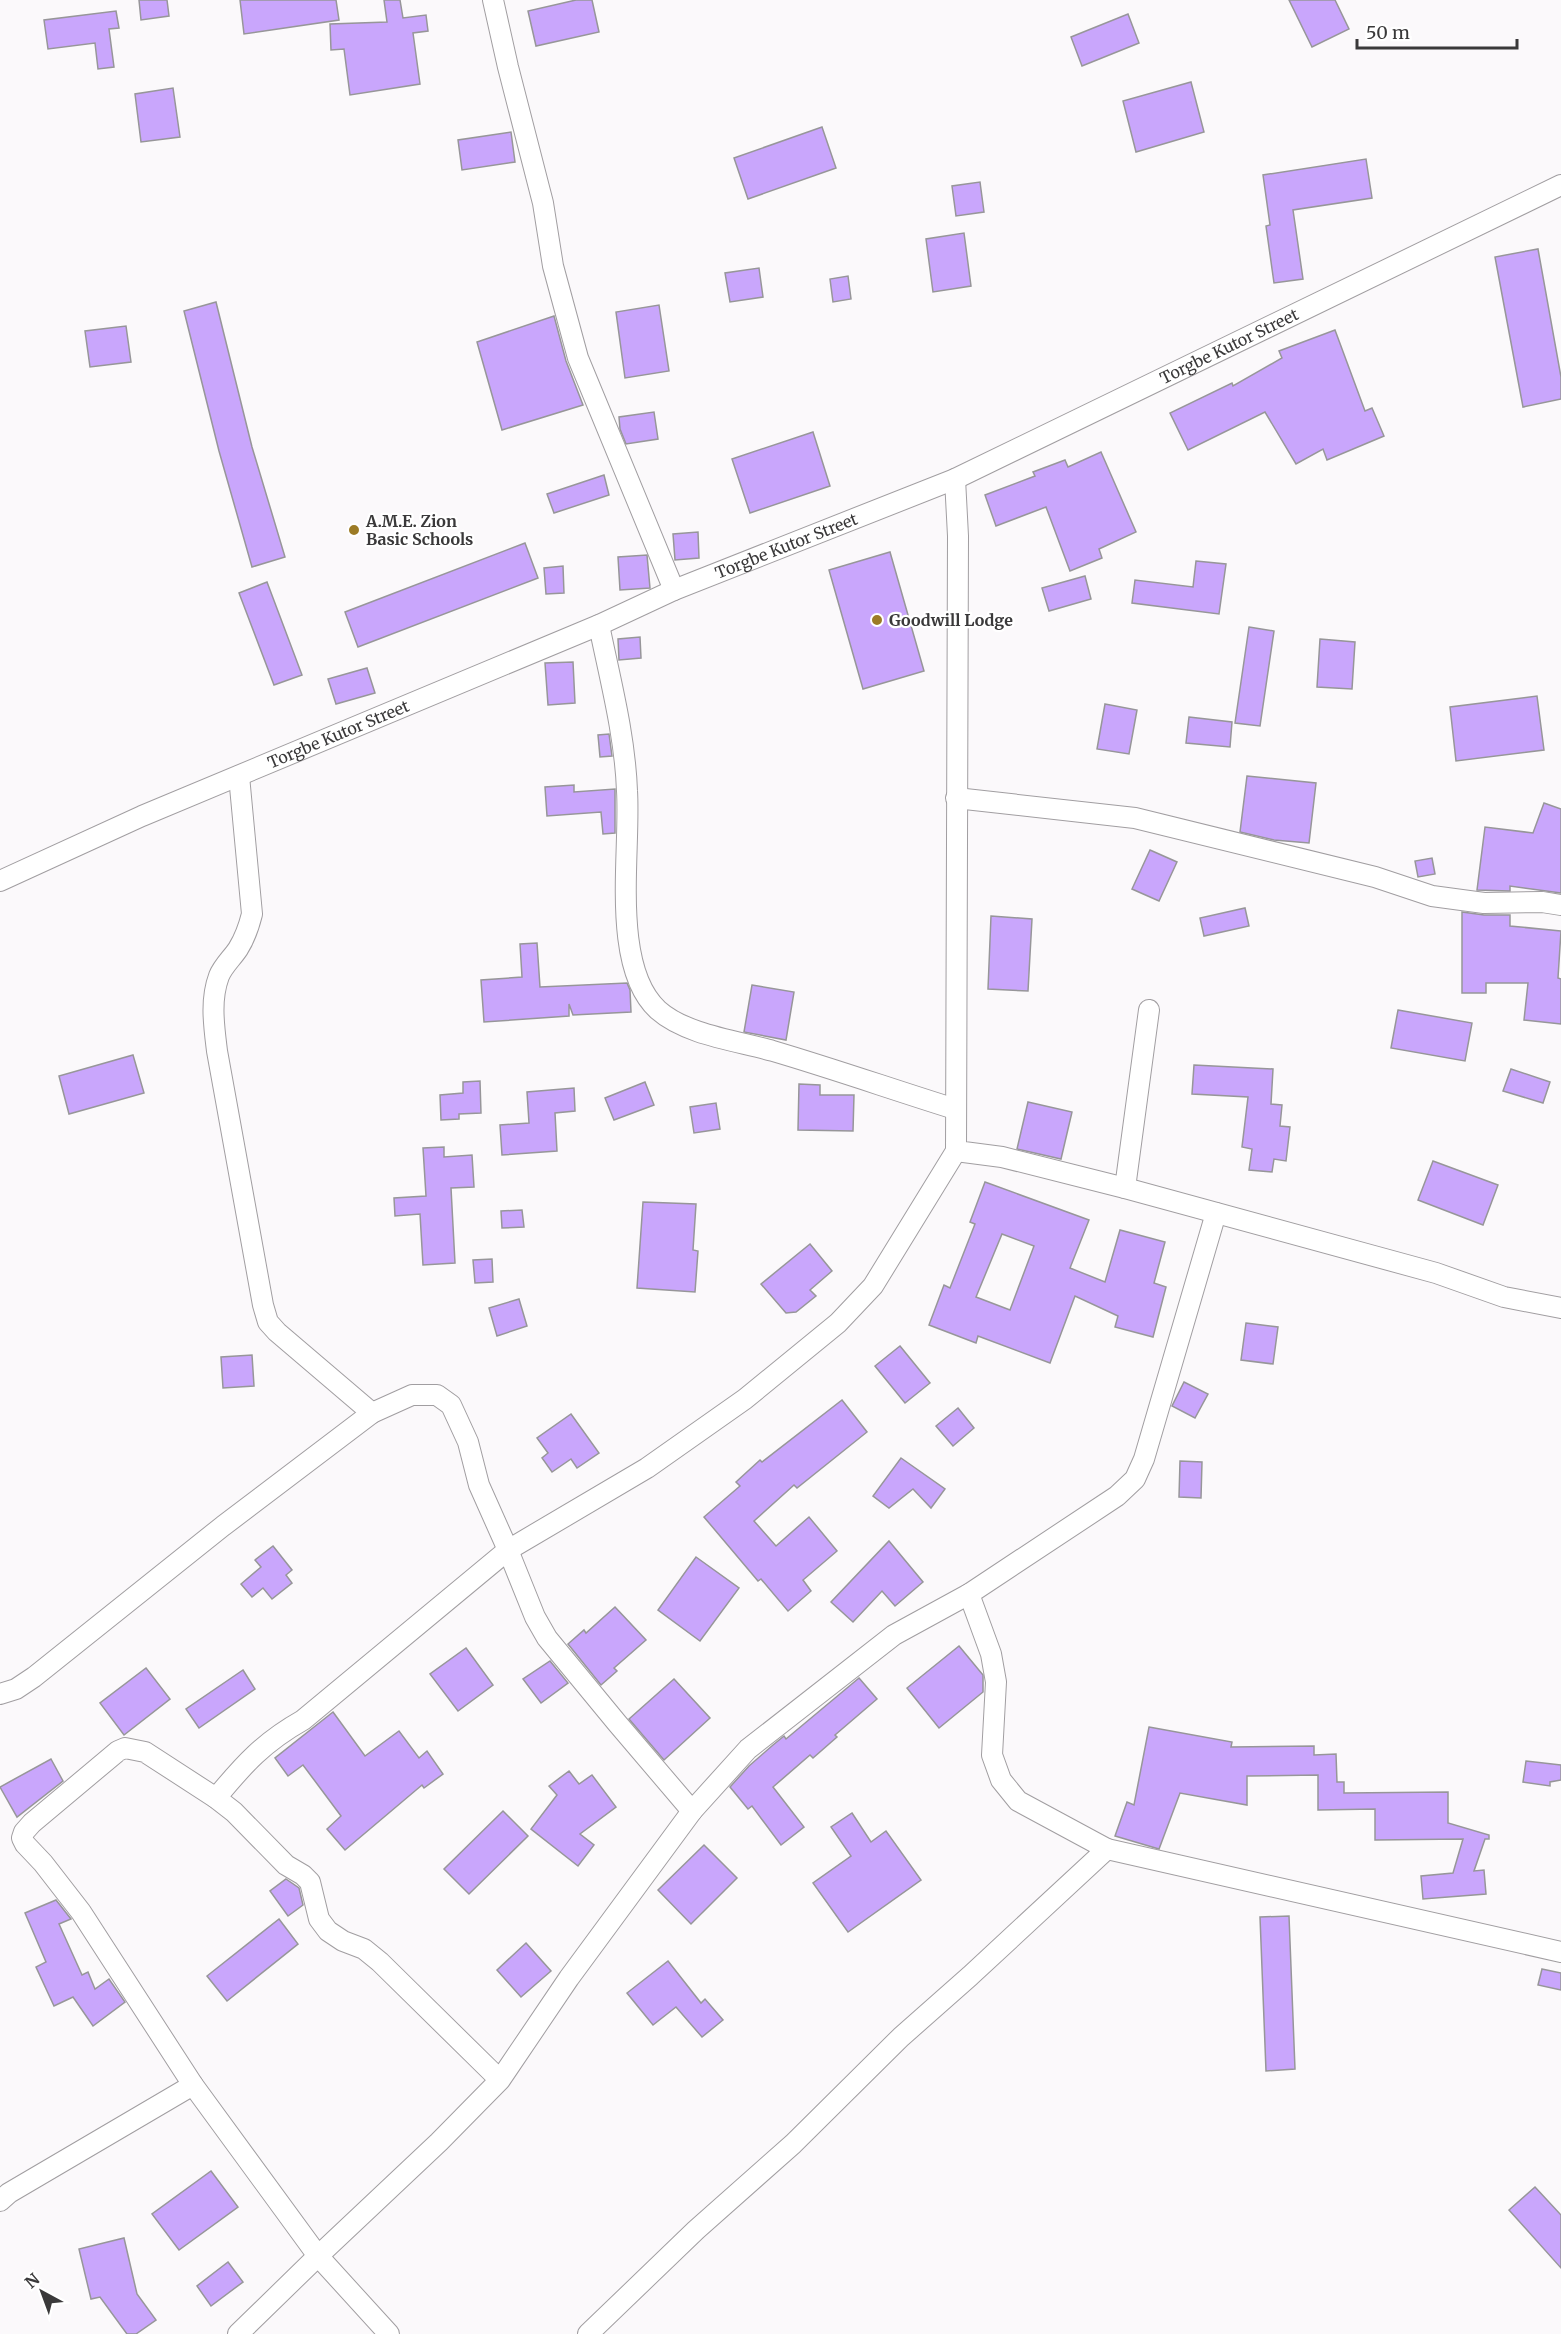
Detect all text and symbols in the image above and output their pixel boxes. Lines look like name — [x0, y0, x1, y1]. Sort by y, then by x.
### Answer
scale bar — [1357, 12, 1518, 50]
text: 50 m — [1366, 21, 1410, 44]
street label: Torgbe Kutor Street — [1157, 304, 1302, 388]
street label: Torgbe Kutor Street — [712, 508, 861, 583]
place label: A.M.E. Zion Basic Schools — [365, 511, 473, 549]
marker: A.M.E. Zion Basic Schools — [347, 523, 361, 537]
place label: Goodwill Lodge — [889, 610, 1013, 630]
marker: Goodwill Lodge — [870, 613, 884, 627]
street label: Torgbe Kutor Street — [265, 695, 413, 772]
north arrow — [12, 2262, 72, 2322]
text: N — [21, 2269, 44, 2292]

